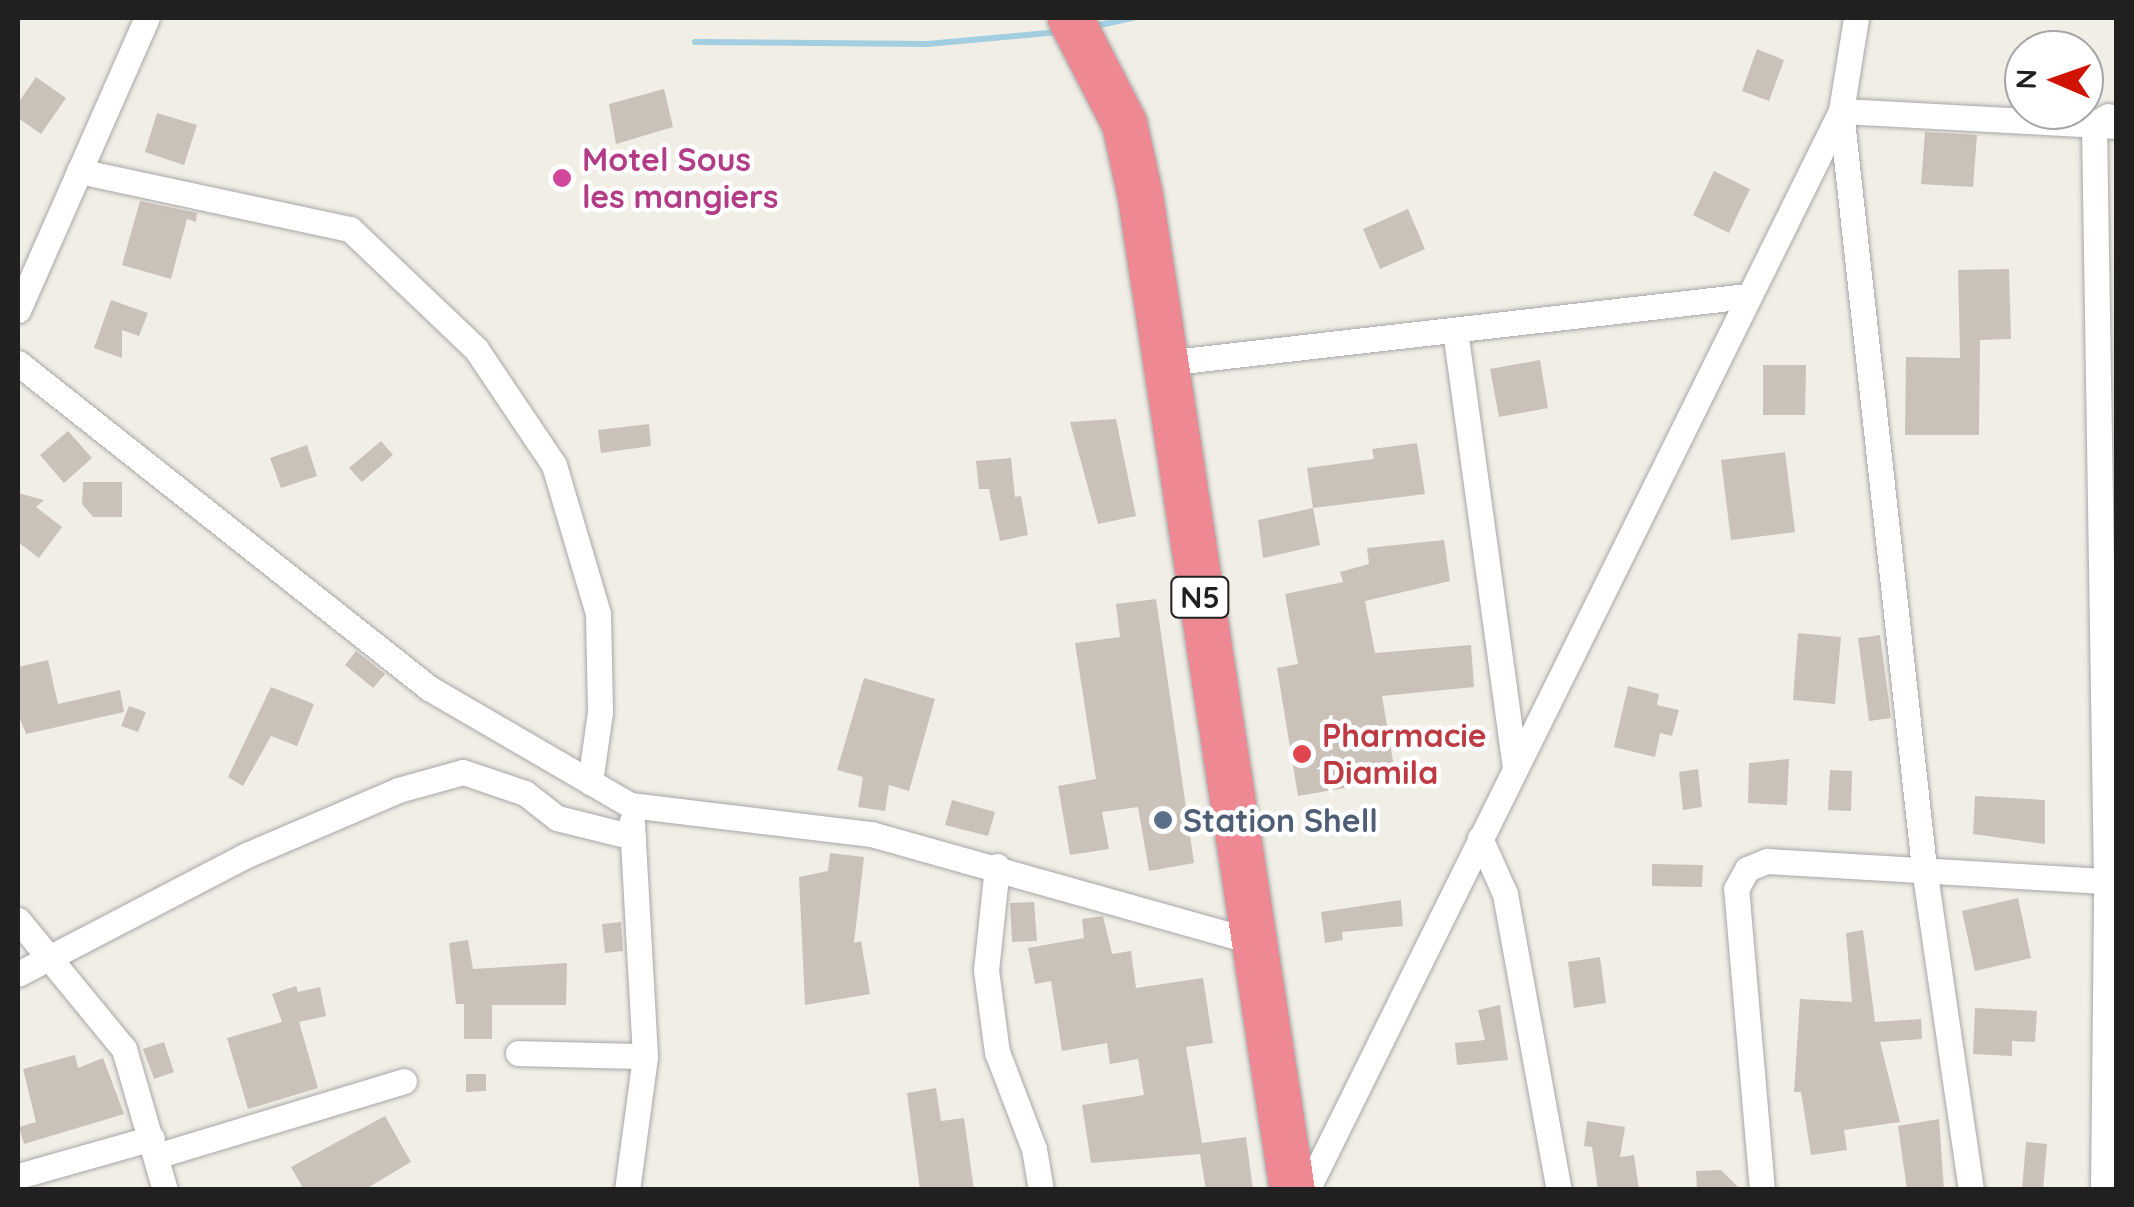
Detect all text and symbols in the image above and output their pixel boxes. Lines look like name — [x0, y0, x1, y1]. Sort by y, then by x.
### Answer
north arrow — [2004, 30, 2104, 130]
text: N — [2008, 68, 2043, 90]
place label: Motel Sous les mangiers — [582, 141, 778, 216]
marker: Motel Sous les mangiers — [551, 167, 573, 189]
road number: N5 — [1170, 572, 1230, 622]
place label: Pharmacie Diamila — [1322, 717, 1487, 792]
marker: Pharmacie Diamila — [1291, 743, 1313, 765]
place label: Station Shell — [1183, 801, 1378, 839]
marker: Station Shell — [1152, 809, 1174, 831]

